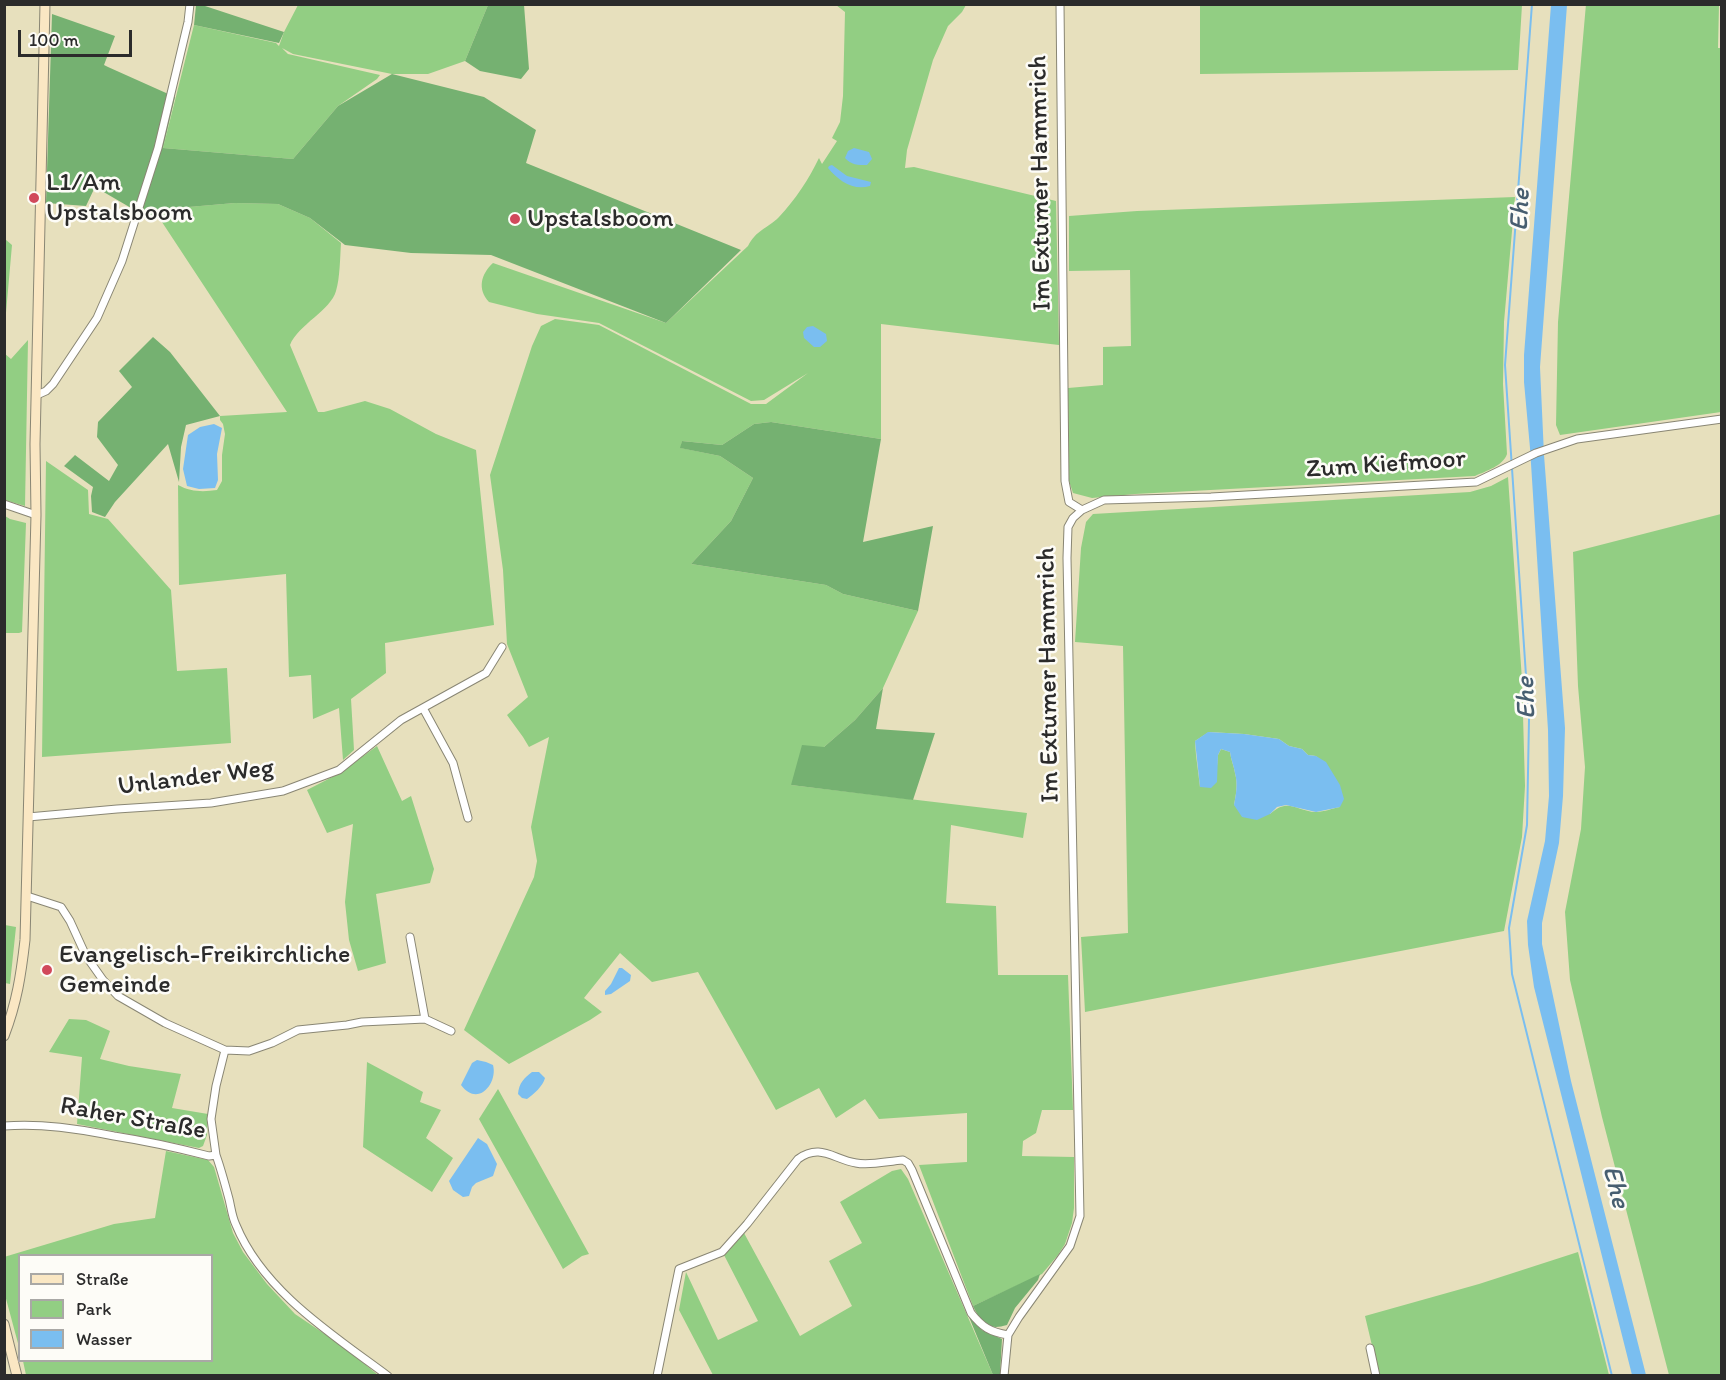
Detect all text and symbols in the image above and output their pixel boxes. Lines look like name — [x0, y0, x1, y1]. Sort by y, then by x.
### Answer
scale bar — [21, 18, 135, 56]
text: 100 m — [29, 29, 79, 51]
street label: Im Extumer Hammrich — [1023, 55, 1059, 311]
place label: L1/Am Upstalsboom — [46, 167, 193, 228]
water label: Ehe — [1504, 188, 1538, 232]
marker: L1/Am Upstalsboom — [27, 191, 41, 205]
place label: Upstalsboom — [527, 203, 674, 235]
marker: Upstalsboom — [508, 212, 522, 226]
street label: Zum Kiefmoor — [1305, 444, 1467, 486]
street label: Im Extumer Hammrich — [1031, 547, 1067, 803]
water label: Ehe — [1510, 676, 1544, 720]
street label: Unlander Weg — [116, 753, 276, 803]
place label: Evangelisch-Freikirchliche Gemeinde — [59, 939, 350, 1000]
marker: Evangelisch-Freikirchliche Gemeinde — [40, 963, 54, 977]
street label: Raher Straße — [58, 1091, 208, 1147]
water label: Ehe — [1594, 1163, 1636, 1211]
legend — [18, 1254, 213, 1362]
text: Straße — [76, 1268, 129, 1290]
text: Park — [76, 1298, 111, 1320]
text: Wasser — [76, 1328, 132, 1350]

